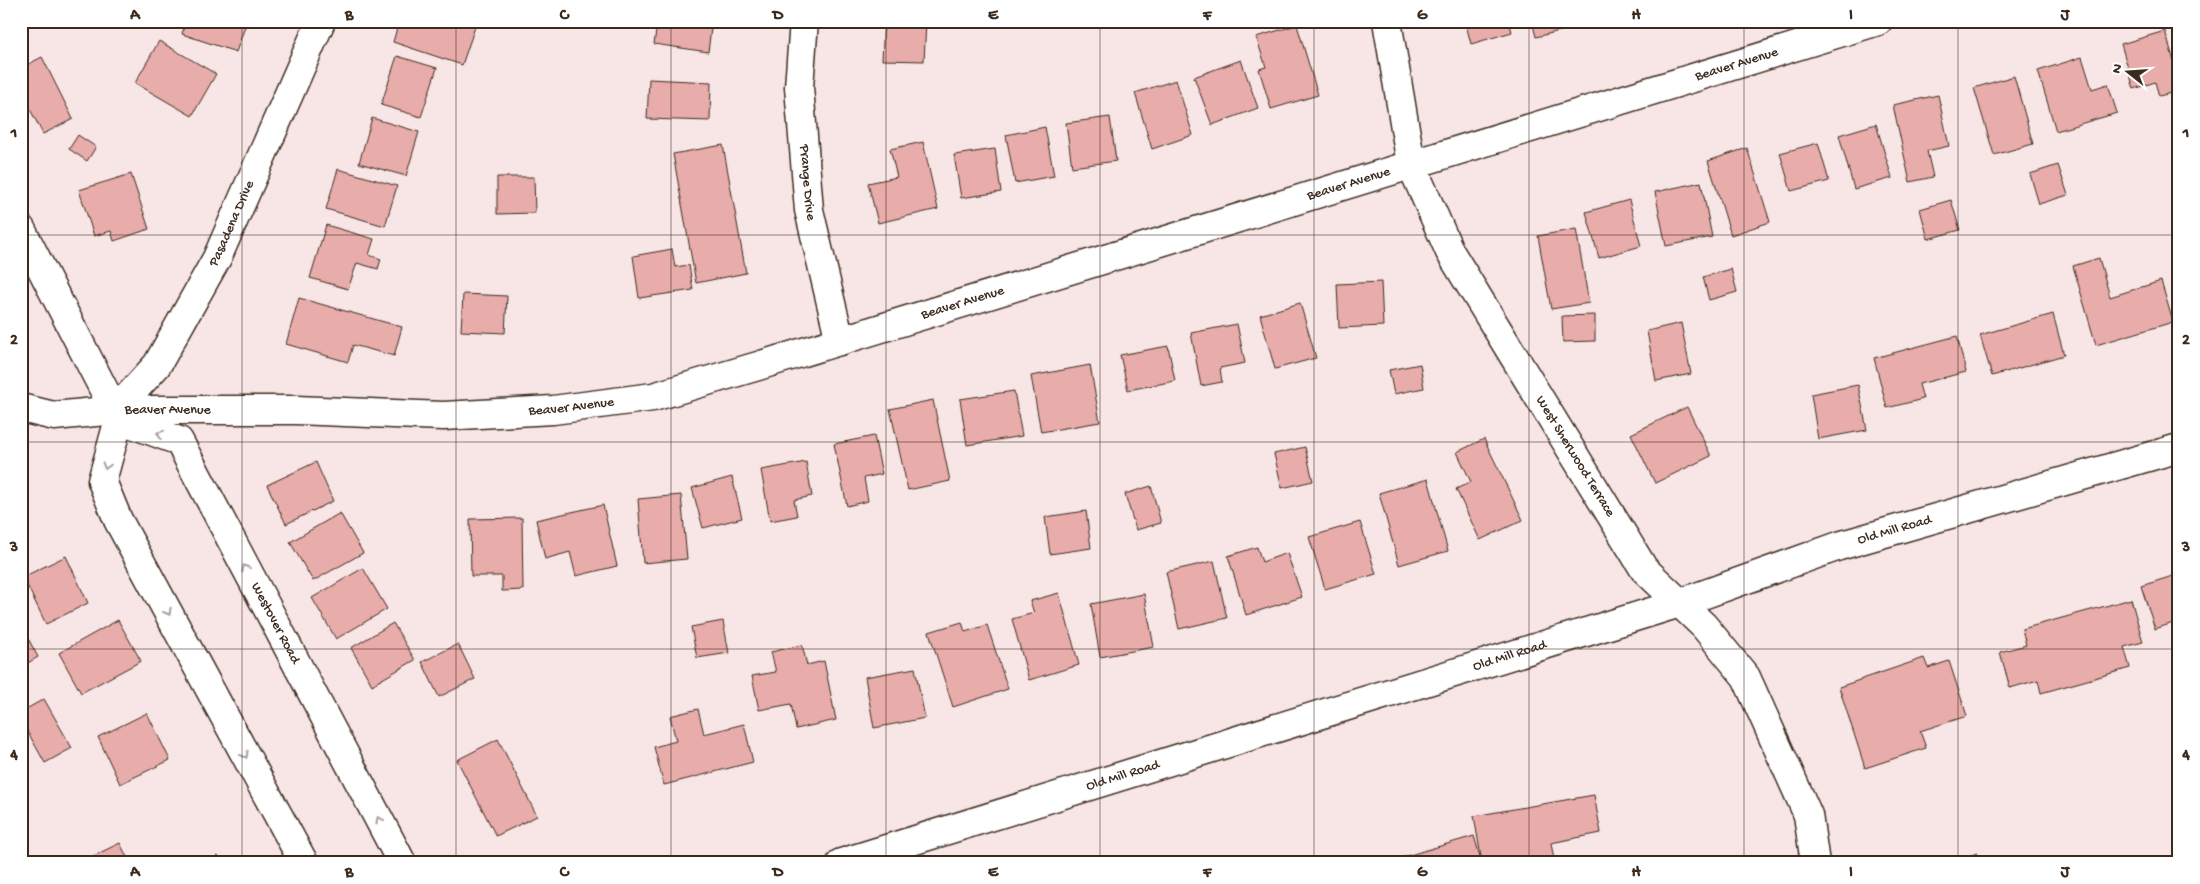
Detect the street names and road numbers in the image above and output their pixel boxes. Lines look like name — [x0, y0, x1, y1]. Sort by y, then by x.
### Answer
street label: Beaver Avenue — [1692, 43, 1781, 86]
street label: Prange Drive — [795, 143, 820, 223]
street label: Beaver Avenue — [1304, 163, 1393, 205]
street label: Pasadena Drive — [205, 177, 259, 271]
street label: Beaver Avenue — [918, 282, 1007, 324]
street label: West Sherwood Terrace — [1532, 393, 1619, 521]
street label: Beaver Avenue — [527, 394, 616, 420]
street label: Beaver Avenue — [124, 402, 212, 419]
street label: Old Mill Road — [1856, 511, 1935, 549]
street label: Westover Road — [247, 580, 305, 668]
street label: Old Mill Road — [1471, 636, 1550, 675]
street label: Old Mill Road — [1084, 756, 1163, 795]

